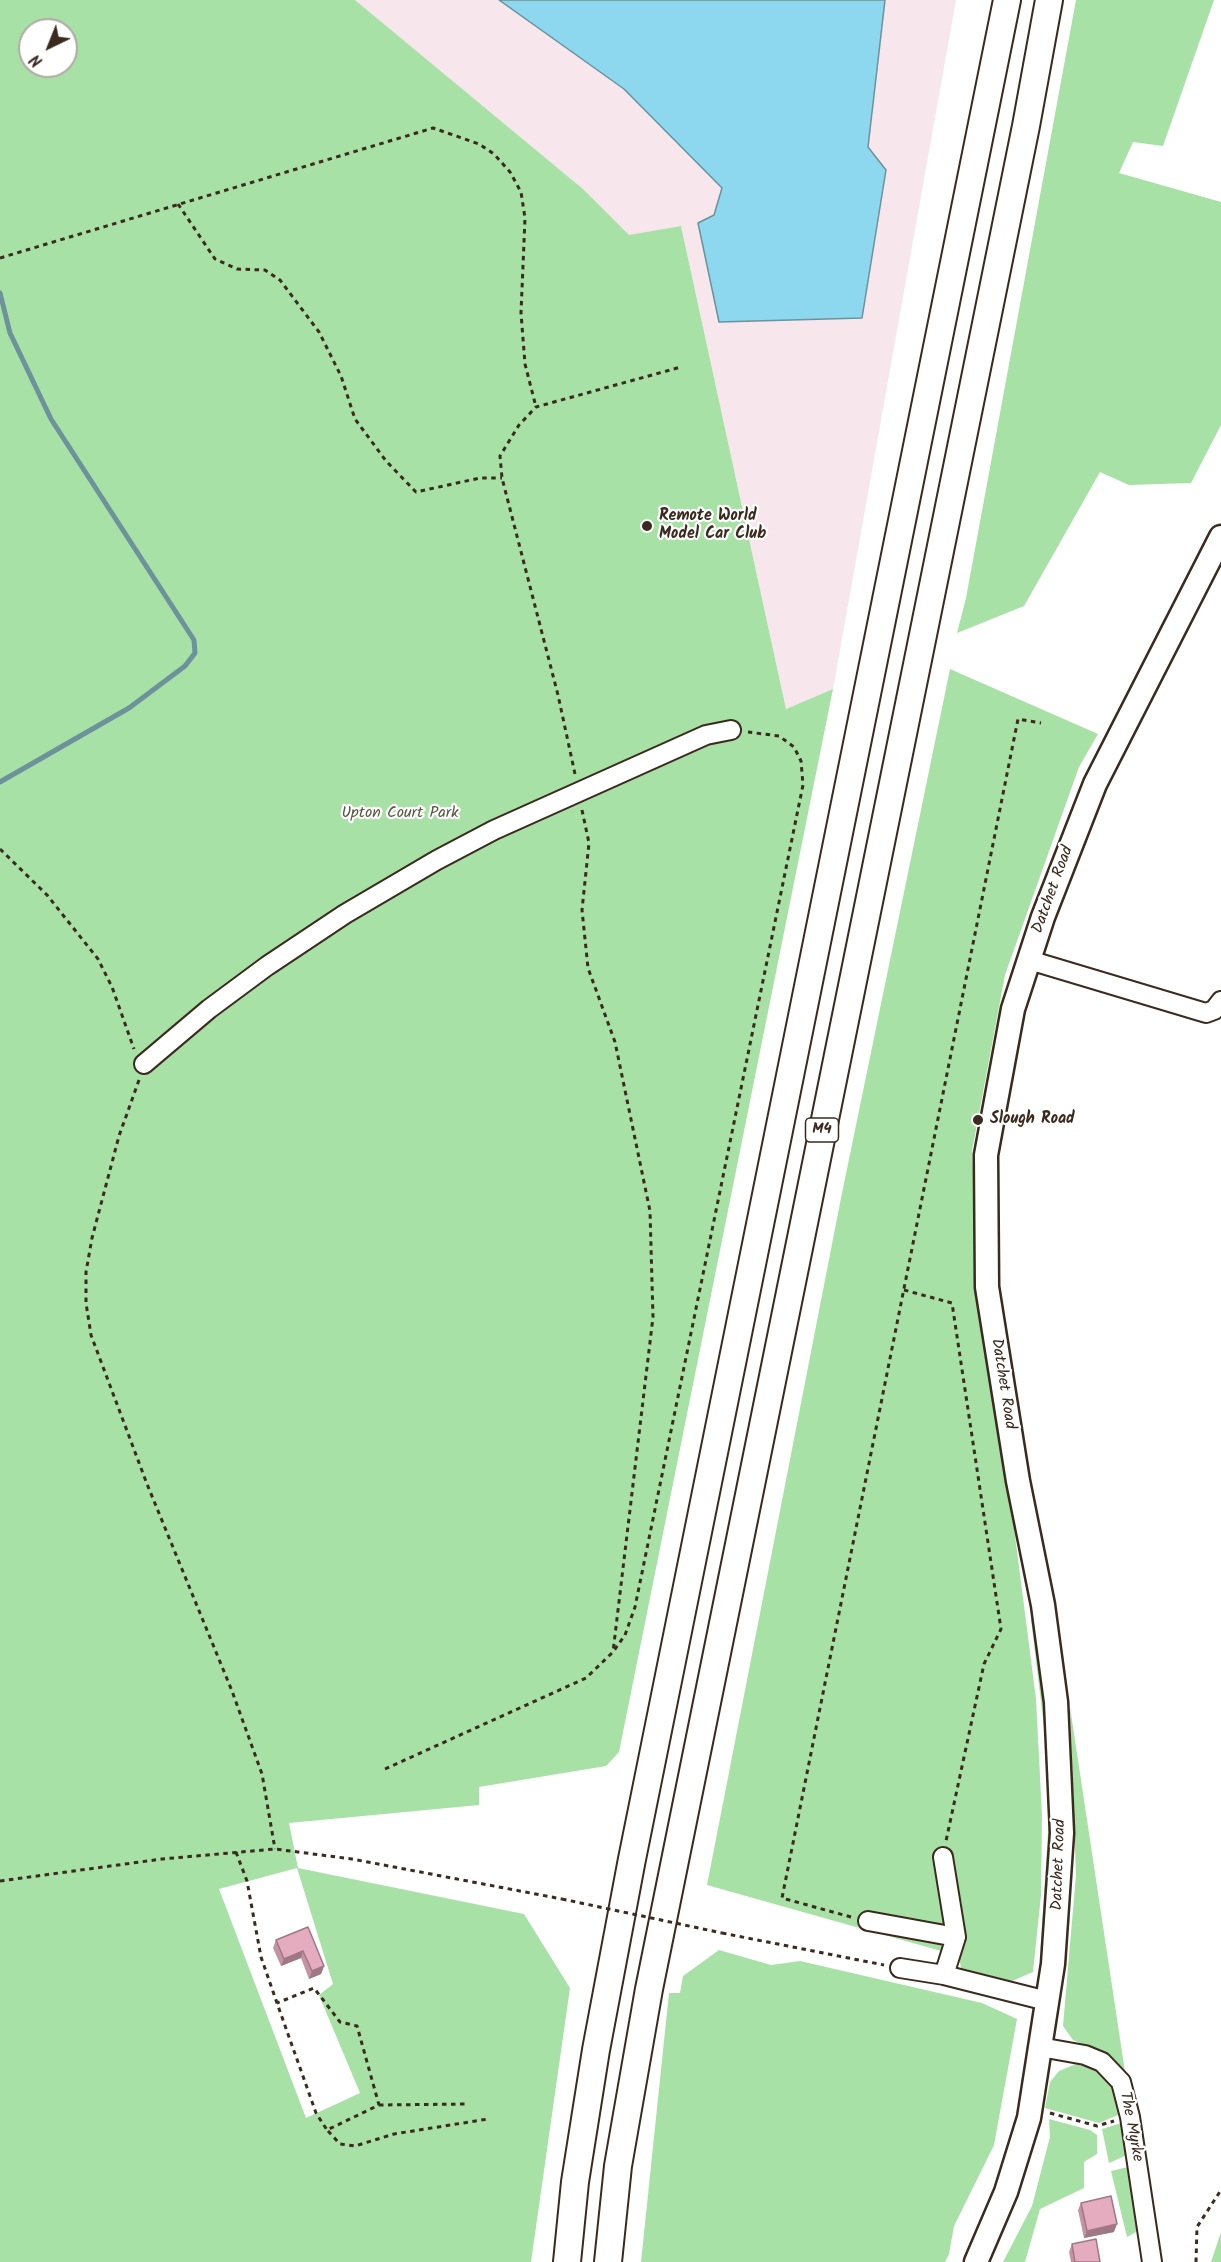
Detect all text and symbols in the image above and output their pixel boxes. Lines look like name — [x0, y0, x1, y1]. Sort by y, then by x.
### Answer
north arrow — [18, 18, 78, 78]
text: N — [25, 47, 49, 73]
place label: Remote World Model Car Club — [659, 507, 766, 545]
marker: Remote World Model Car Club — [640, 519, 654, 533]
park label: Upton Court Park — [341, 804, 459, 824]
street label: Datchet Road — [1029, 844, 1079, 936]
place label: Slough Road — [990, 1110, 1075, 1130]
marker: Slough Road — [971, 1113, 985, 1127]
road number: M4 — [806, 1118, 838, 1142]
street label: Datchet Road — [985, 1337, 1019, 1431]
street label: Datchet Road — [1049, 1819, 1071, 1911]
street label: The Myrke — [1114, 2090, 1146, 2164]

